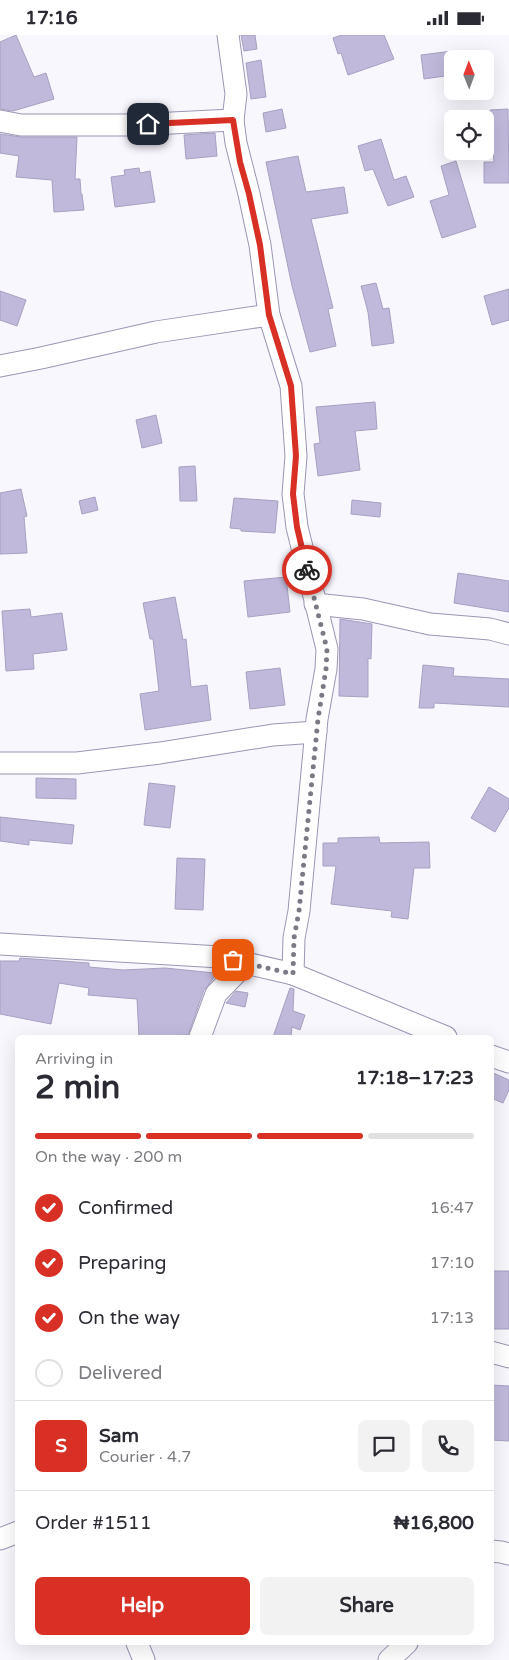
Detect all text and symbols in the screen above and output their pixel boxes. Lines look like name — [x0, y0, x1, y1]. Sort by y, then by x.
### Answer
text: 17:16 — [25, 7, 78, 29]
north arrow — [444, 50, 494, 100]
map controls — [444, 50, 494, 160]
pin — [127, 103, 169, 145]
icon: home — [134, 110, 162, 138]
button: locate — [444, 110, 494, 160]
courier — [282, 545, 332, 595]
icon: bike — [293, 556, 321, 584]
pin — [212, 939, 254, 981]
icon: bag — [219, 946, 247, 974]
text: Arriving in — [35, 1049, 113, 1069]
text: 17:18–17:23 — [356, 1067, 474, 1089]
text: 2 min — [35, 1069, 120, 1107]
text: On the way · 200 m — [35, 1147, 182, 1167]
icon: check — [35, 1194, 63, 1222]
text: Confirmed — [78, 1197, 173, 1219]
text: 16:47 — [430, 1198, 474, 1218]
icon: check — [35, 1249, 63, 1277]
text: Preparing — [78, 1252, 167, 1274]
text: 17:10 — [430, 1253, 474, 1273]
icon: check — [35, 1304, 63, 1332]
text: On the way — [78, 1307, 180, 1329]
text: 17:13 — [430, 1308, 474, 1328]
text: Delivered — [78, 1362, 163, 1384]
button: chat — [358, 1420, 410, 1472]
button: phone — [422, 1420, 474, 1472]
text: Sam — [99, 1425, 139, 1447]
text: S — [55, 1435, 67, 1457]
text: Courier · 4.7 — [99, 1447, 191, 1467]
text: Order #1511 — [35, 1512, 152, 1534]
text: ₦16,800 — [394, 1512, 474, 1534]
button: Help — [35, 1577, 250, 1635]
button: Share — [260, 1577, 474, 1635]

